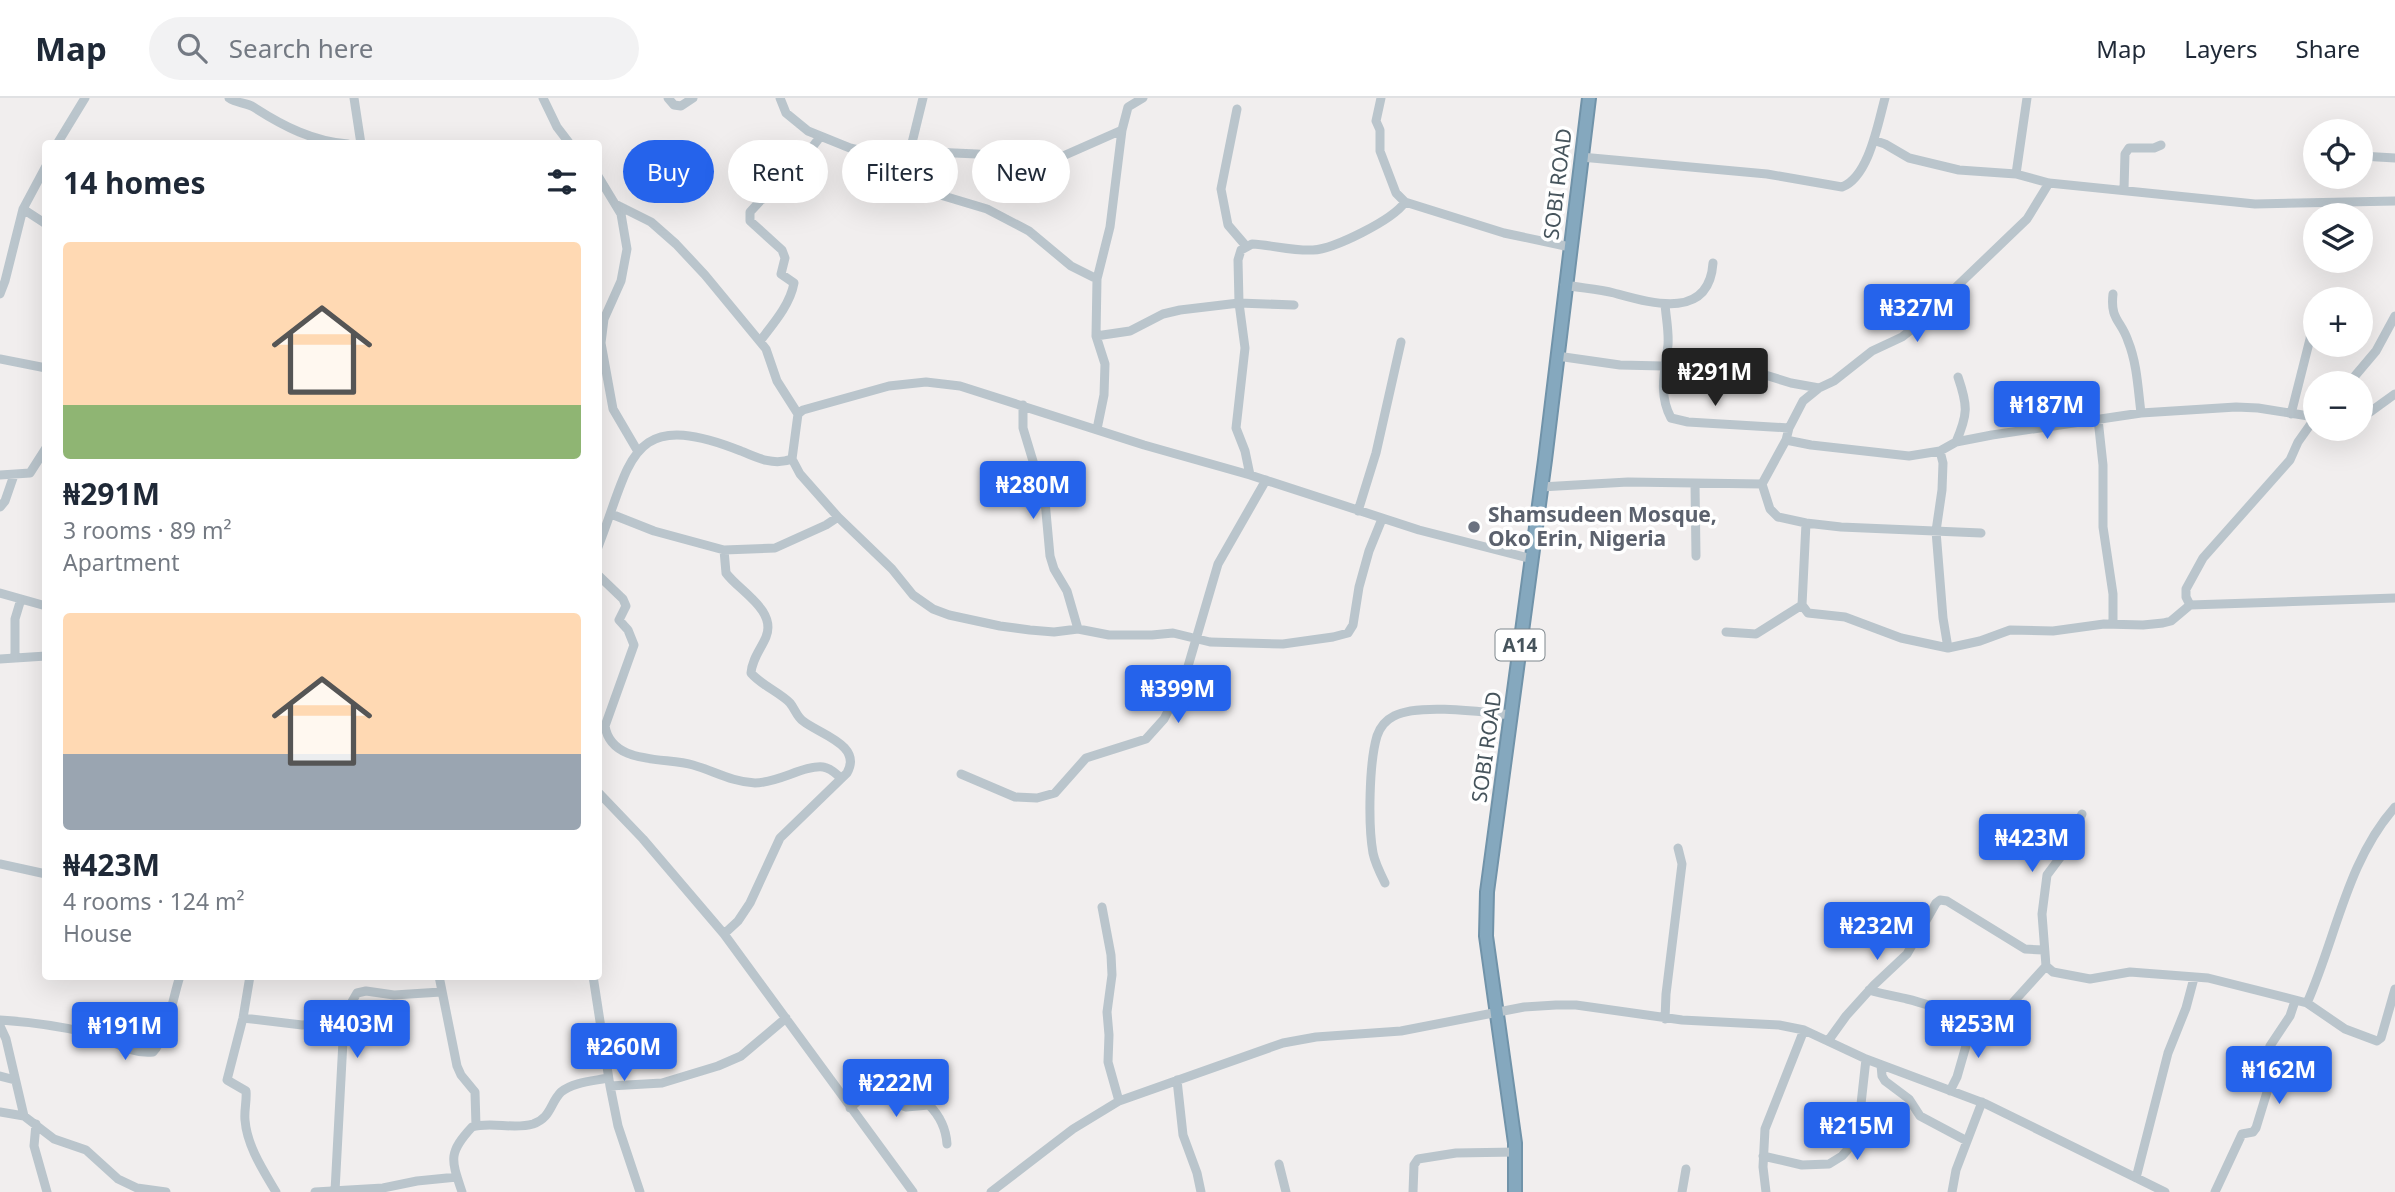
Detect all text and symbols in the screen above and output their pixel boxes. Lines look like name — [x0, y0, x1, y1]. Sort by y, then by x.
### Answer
search box — [149, 17, 639, 80]
text: Map — [35, 26, 107, 71]
icon: search — [173, 29, 211, 67]
text: Search here — [229, 30, 373, 66]
text: Map — [2096, 32, 2146, 65]
text: Layers — [2184, 32, 2258, 65]
text: Share — [2296, 32, 2360, 65]
map controls — [2303, 119, 2373, 441]
button: locate — [2303, 119, 2373, 189]
street label: SOBI ROAD — [1536, 127, 1578, 241]
chip: Buy — [623, 140, 714, 203]
chip: Rent — [728, 140, 828, 203]
chip: Filters — [842, 140, 958, 203]
chip: New — [972, 140, 1070, 203]
text: 14 homes — [63, 162, 206, 203]
icon: filters — [543, 163, 581, 201]
button: layers — [2303, 203, 2373, 273]
pin: ₦327M — [1868, 285, 1966, 344]
icon: home — [259, 287, 385, 413]
button: + — [2303, 287, 2373, 357]
text: ₦327M — [1880, 291, 1954, 323]
pin: ₦291M — [1666, 348, 1764, 408]
text: ₦291M — [1678, 355, 1752, 387]
button: − — [2303, 371, 2373, 441]
pin: ₦187M — [1998, 382, 2096, 441]
text: ₦187M — [2010, 388, 2084, 420]
pin: ₦280M — [984, 462, 1082, 521]
text: ₦280M — [996, 468, 1070, 500]
text: ₦291M — [63, 473, 160, 514]
place label: Shamsudeen Mosque, Oko Erin, Nigeria — [1488, 500, 1717, 552]
text: 3 rooms · 89 m² — [63, 514, 232, 546]
marker: Shamsudeen Mosque, Oko Erin, Nigeria — [1466, 519, 1482, 535]
text: Apartment — [63, 546, 180, 578]
road number: A14 — [1496, 630, 1544, 660]
icon: home — [259, 658, 385, 784]
pin: ₦399M — [1129, 666, 1227, 725]
text: ₦399M — [1141, 672, 1215, 704]
street label: SOBI ROAD — [1464, 689, 1508, 804]
pin: ₦423M — [1983, 814, 2081, 874]
text: ₦423M — [1995, 821, 2069, 853]
text: ₦423M — [63, 844, 160, 885]
text: 4 rooms · 124 m² — [63, 885, 245, 917]
pin: ₦232M — [1828, 902, 1926, 962]
text: ₦232M — [1840, 909, 1914, 941]
text: House — [63, 917, 132, 949]
pin: ₦403M — [308, 1000, 406, 1060]
pin: ₦253M — [1929, 1000, 2027, 1060]
pin: ₦191M — [76, 1002, 174, 1062]
text: ₦403M — [320, 1007, 394, 1039]
text: ₦253M — [1941, 1007, 2015, 1039]
text: ₦191M — [88, 1009, 162, 1041]
pin: ₦260M — [575, 1024, 673, 1083]
text: ₦260M — [587, 1030, 661, 1062]
pin: ₦162M — [2230, 1046, 2328, 1106]
text: ₦162M — [2242, 1053, 2316, 1085]
pin: ₦222M — [847, 1060, 945, 1119]
text: ₦222M — [859, 1066, 933, 1098]
pin: ₦215M — [1808, 1102, 1906, 1162]
text: ₦215M — [1820, 1109, 1894, 1141]

